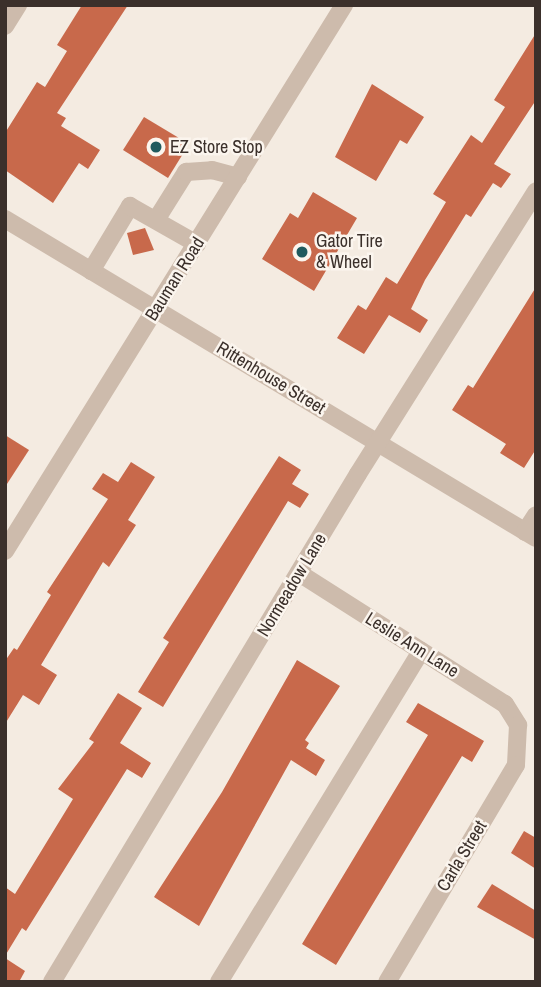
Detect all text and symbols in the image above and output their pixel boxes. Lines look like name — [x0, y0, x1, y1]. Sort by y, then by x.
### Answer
place label: EZ Store Stop — [170, 136, 263, 158]
marker: EZ Store Stop — [148, 139, 164, 155]
place label: Gator Tire & Wheel — [316, 231, 383, 274]
street label: Bauman Road — [141, 233, 209, 325]
marker: Gator Tire & Wheel — [294, 244, 310, 260]
street label: Rittenhouse Street — [213, 337, 329, 419]
street label: Normeadow Lane — [253, 530, 331, 640]
street label: Leslie Ann Lane — [361, 608, 463, 682]
street label: Carla Street — [432, 817, 492, 895]

